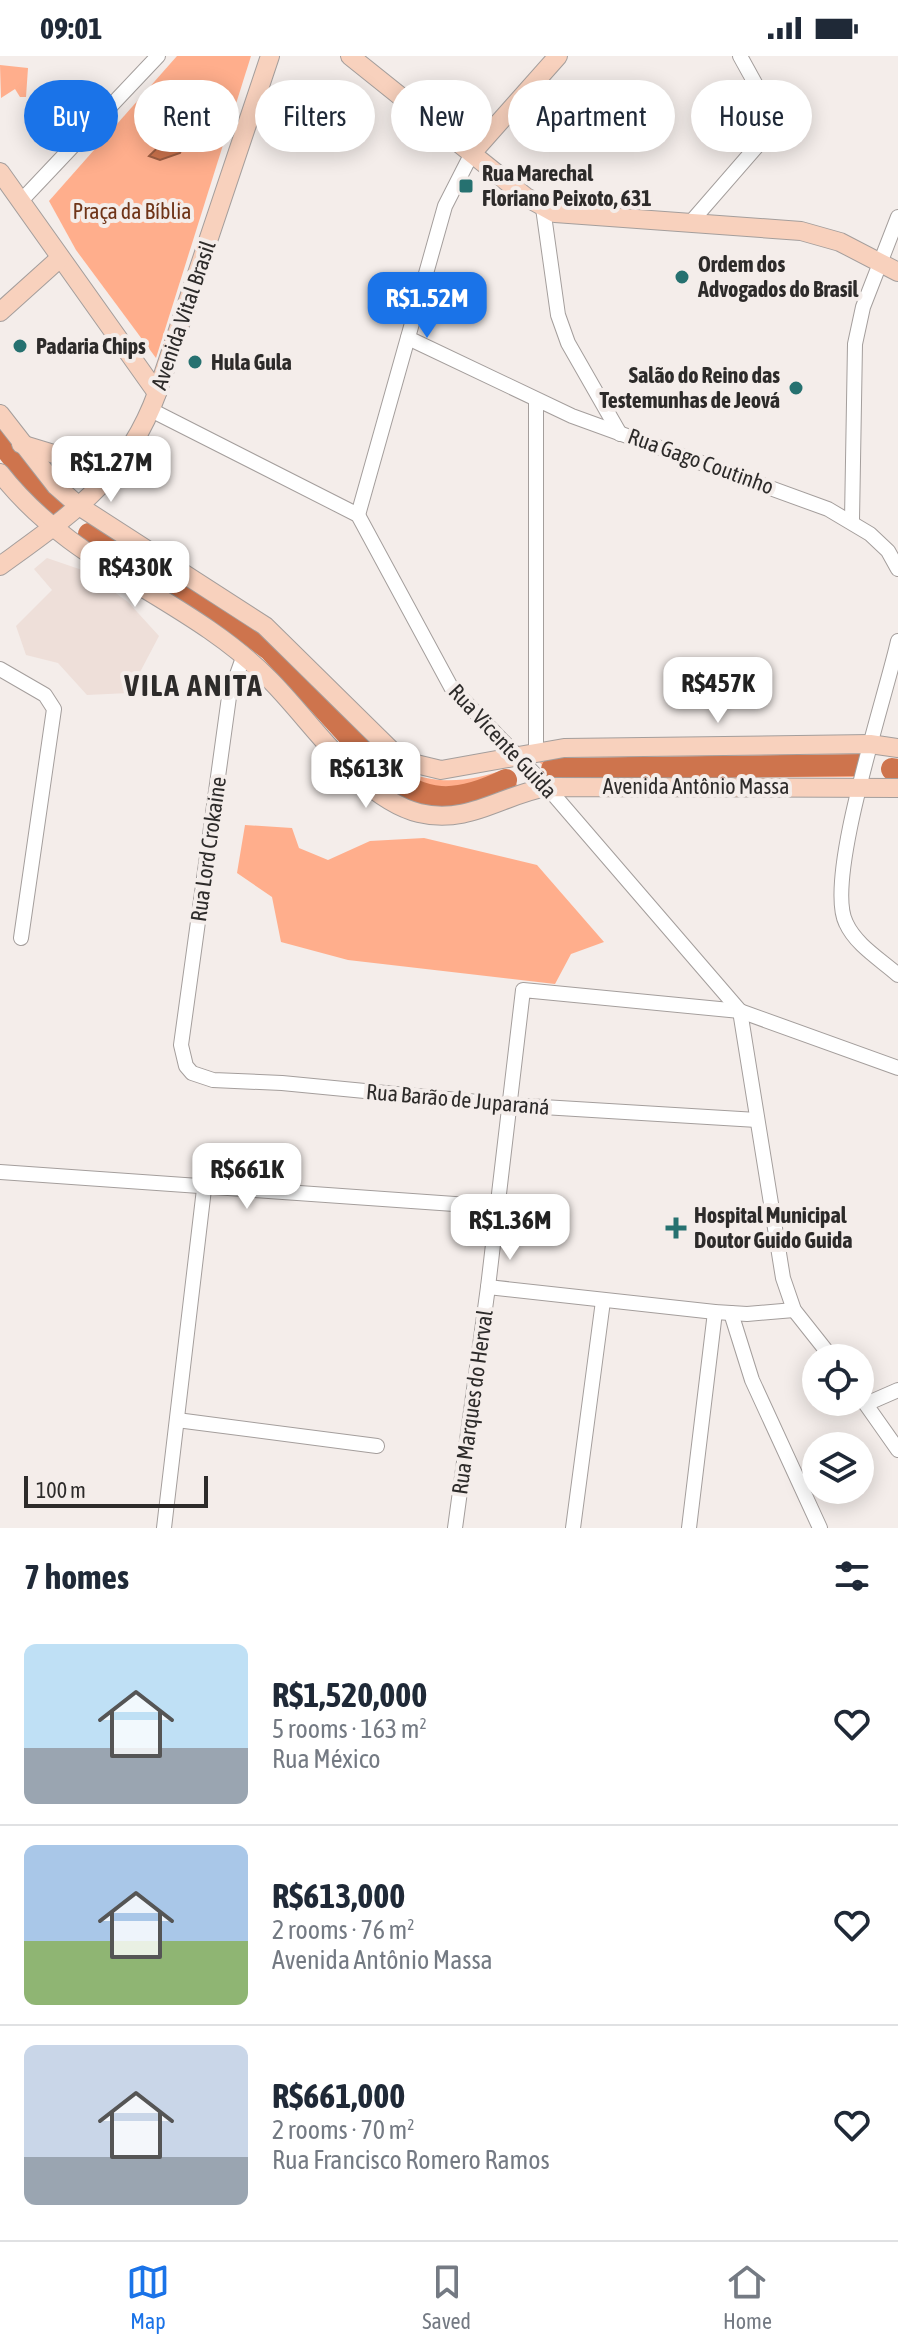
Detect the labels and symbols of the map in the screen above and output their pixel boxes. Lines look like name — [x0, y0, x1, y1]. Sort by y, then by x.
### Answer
place label: Rua Marechal Floriano Peixoto, 631 — [482, 160, 652, 211]
marker: Rua Marechal Floriano Peixoto, 631 — [457, 177, 475, 195]
park label: Praça da Bíblia — [72, 198, 192, 224]
street label: Avenida Vital Brasil — [145, 237, 221, 393]
place label: Ordem dos Advogados do Brasil — [697, 251, 860, 302]
marker: Ordem dos Advogados do Brasil — [673, 268, 691, 286]
pin: R$1.52M — [353, 272, 501, 340]
place label: Padaria Chips — [36, 333, 146, 359]
marker: Padaria Chips — [11, 337, 29, 355]
place label: Hula Gula — [211, 349, 292, 375]
marker: Hula Gula — [186, 353, 204, 371]
place label: Salão do Reino das Testemunhas de Jeová — [599, 362, 780, 413]
marker: Salão do Reino das Testemunhas de Jeová — [787, 379, 805, 397]
street label: Rua Gago Coutinho — [625, 423, 777, 499]
pin: R$1.27M — [37, 436, 185, 504]
pin: R$430K — [70, 541, 200, 609]
pin: R$457K — [653, 657, 783, 725]
district label: VILA ANITA — [123, 668, 264, 702]
street label: Rua Vicente Guida — [443, 679, 563, 803]
pin: R$613K — [301, 742, 431, 810]
street label: Avenida Antônio Massa — [603, 773, 789, 799]
street label: Rua Lord Crokaine — [185, 775, 231, 923]
street label: Rua Barão de Juparaná — [365, 1078, 551, 1120]
pin: R$661K — [182, 1143, 312, 1211]
pin: R$1.36M — [436, 1194, 584, 1262]
place label: Hospital Municipal Doutor Guido Guida — [694, 1202, 852, 1253]
marker: Hospital Municipal Doutor Guido Guida — [665, 1217, 687, 1239]
street label: Rua Marques do Herval — [446, 1308, 498, 1496]
scale bar — [24, 1472, 208, 1508]

